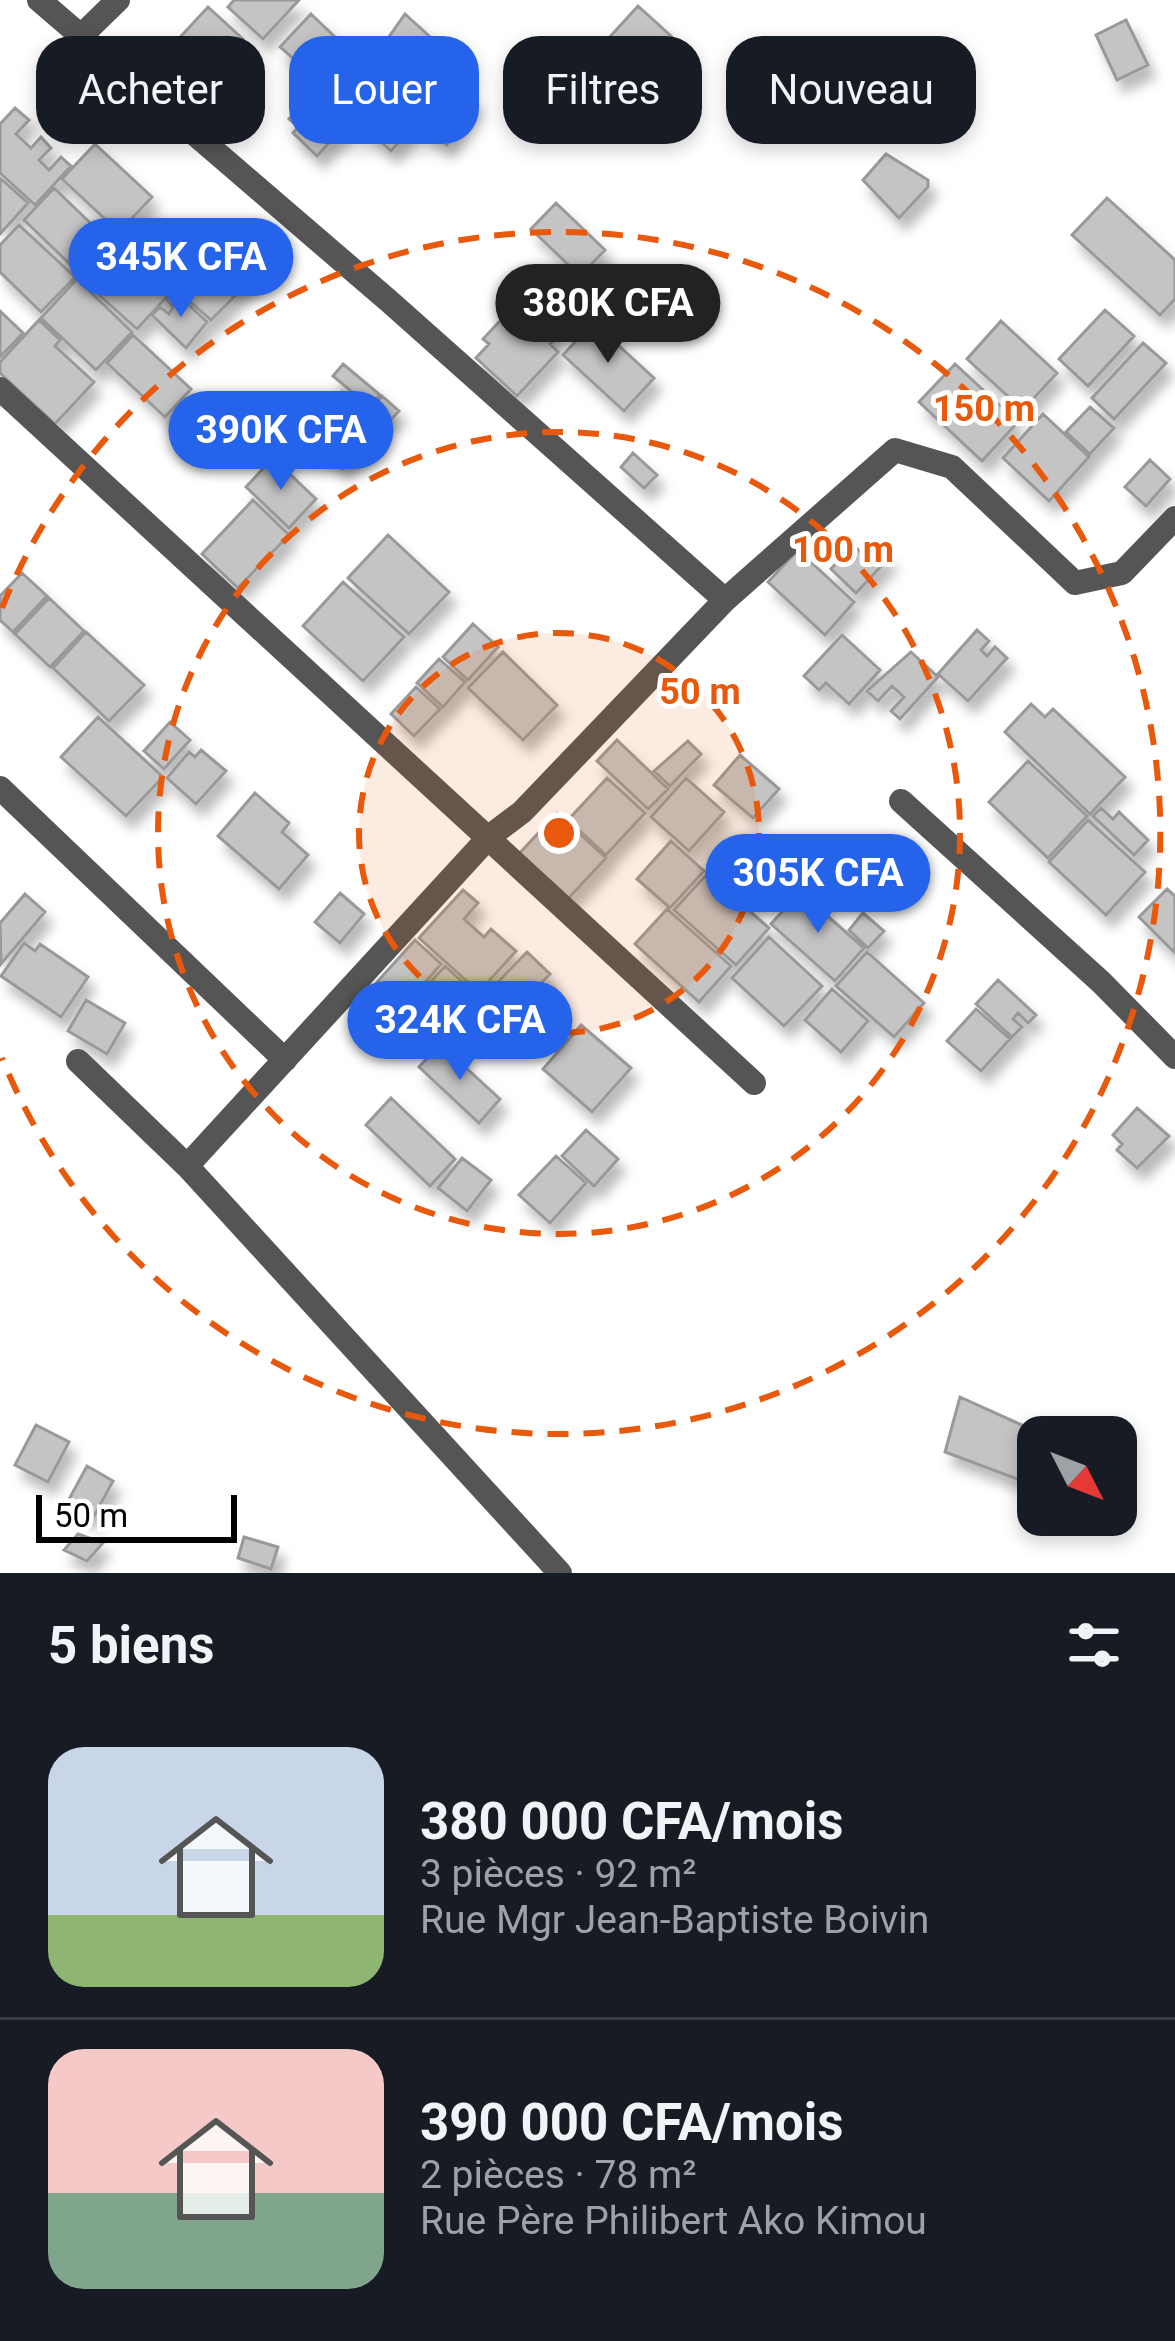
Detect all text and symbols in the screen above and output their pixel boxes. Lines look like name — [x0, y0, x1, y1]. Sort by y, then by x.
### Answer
chip: Acheter — [36, 36, 265, 144]
chip: Louer — [289, 36, 479, 144]
chip: Filtres — [503, 36, 702, 144]
chip: Nouveau — [726, 36, 976, 144]
pin: 345K CFA — [57, 218, 305, 320]
text: 345K CFA — [95, 234, 267, 280]
pin: 380K CFA — [484, 264, 732, 366]
text: 380K CFA — [522, 280, 694, 326]
text: 150 m — [933, 388, 1035, 430]
pin: 390K CFA — [157, 391, 405, 493]
text: 390K CFA — [195, 407, 367, 453]
text: 100 m — [792, 529, 894, 571]
text: 50 m — [659, 671, 741, 713]
centre of rings — [538, 812, 580, 854]
pin: 305K CFA — [694, 834, 942, 936]
text: 305K CFA — [732, 850, 904, 896]
pin: 324K CFA — [336, 981, 584, 1083]
text: 324K CFA — [374, 997, 546, 1043]
north arrow — [1017, 1416, 1137, 1536]
map controls — [1017, 1416, 1137, 1536]
scale bar — [36, 1489, 237, 1542]
text: 50 m — [54, 1496, 128, 1535]
icon: filters — [1061, 1612, 1127, 1678]
text: 5 biens — [48, 1616, 214, 1675]
text: 380 000 CFA/mois — [420, 1792, 844, 1851]
icon: home — [144, 1795, 288, 1939]
text: 3 pièces · 92 m² — [420, 1851, 696, 1897]
text: Rue Mgr Jean-Baptiste Boivin — [420, 1897, 929, 1943]
text: 390 000 CFA/mois — [420, 2093, 844, 2152]
icon: home — [144, 2097, 288, 2241]
text: 2 pièces · 78 m² — [420, 2152, 696, 2198]
text: Rue Père Philibert Ako Kimou — [420, 2198, 927, 2244]

